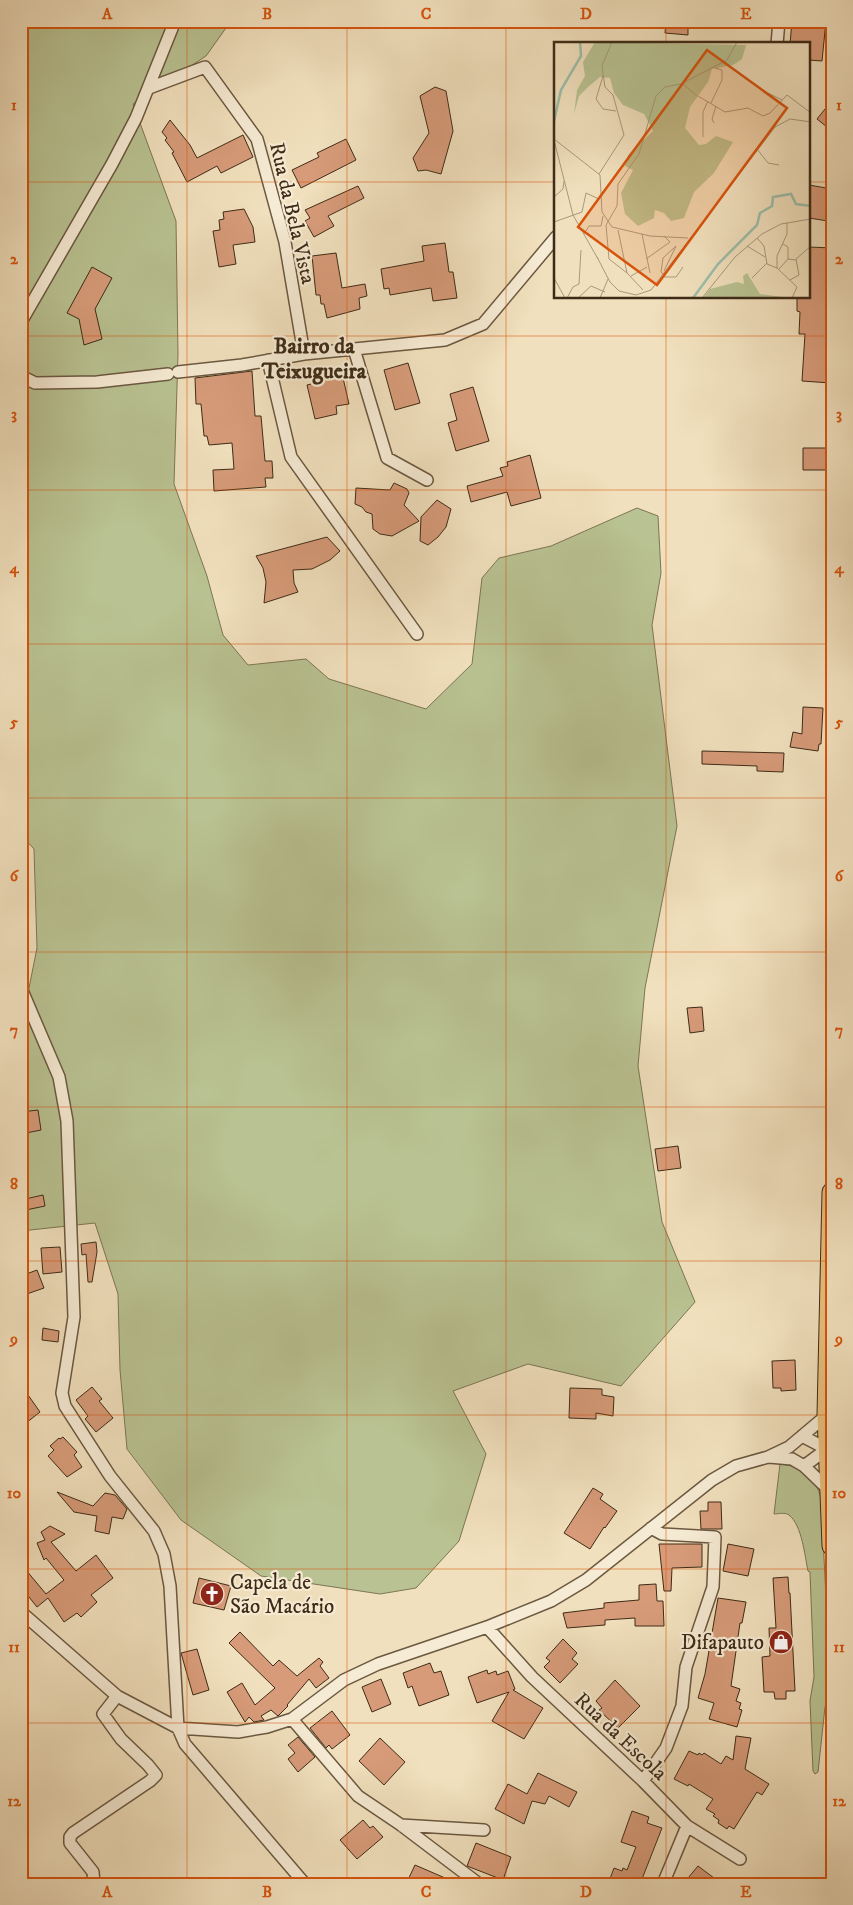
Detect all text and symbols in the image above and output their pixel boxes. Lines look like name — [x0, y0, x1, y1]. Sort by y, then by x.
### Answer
text: A — [101, 4, 113, 24]
text: B — [262, 4, 272, 24]
text: C — [421, 4, 431, 24]
text: D — [580, 4, 592, 24]
text: E — [740, 4, 752, 24]
inset map — [554, 42, 810, 299]
text: 1 — [11, 95, 17, 115]
text: 1 — [836, 95, 842, 115]
street label: Rua da Bela Vista — [263, 140, 321, 287]
text: 2 — [10, 249, 19, 269]
text: 2 — [835, 249, 844, 269]
district label: Bairro da Teixugueira — [261, 333, 367, 385]
text: 3 — [11, 404, 17, 424]
text: 3 — [836, 404, 842, 424]
text: 4 — [8, 558, 19, 578]
text: 4 — [833, 558, 844, 578]
text: 5 — [9, 712, 18, 732]
text: 5 — [834, 712, 843, 732]
text: 6 — [10, 866, 20, 886]
text: 6 — [835, 866, 845, 886]
text: 7 — [10, 1020, 18, 1040]
text: 7 — [835, 1020, 843, 1040]
text: 8 — [10, 1174, 18, 1194]
text: 8 — [835, 1174, 843, 1194]
text: 9 — [9, 1329, 18, 1349]
text: 9 — [834, 1329, 843, 1349]
text: 10 — [7, 1483, 22, 1503]
text: 10 — [832, 1483, 847, 1503]
place label: Capela de São Macário — [230, 1570, 334, 1620]
church icon: Capela de São Macário — [199, 1581, 225, 1607]
shop icon: Difapauto — [768, 1629, 794, 1655]
place label: Difapauto — [681, 1630, 764, 1656]
text: 11 — [8, 1637, 20, 1657]
text: 11 — [833, 1637, 845, 1657]
street label: Rua da Escola — [568, 1687, 672, 1786]
text: 12 — [7, 1791, 22, 1811]
text: 12 — [832, 1791, 847, 1811]
text: A — [101, 1882, 113, 1902]
text: B — [262, 1882, 272, 1902]
text: C — [421, 1882, 431, 1902]
text: D — [580, 1882, 592, 1902]
text: E — [740, 1882, 752, 1902]

